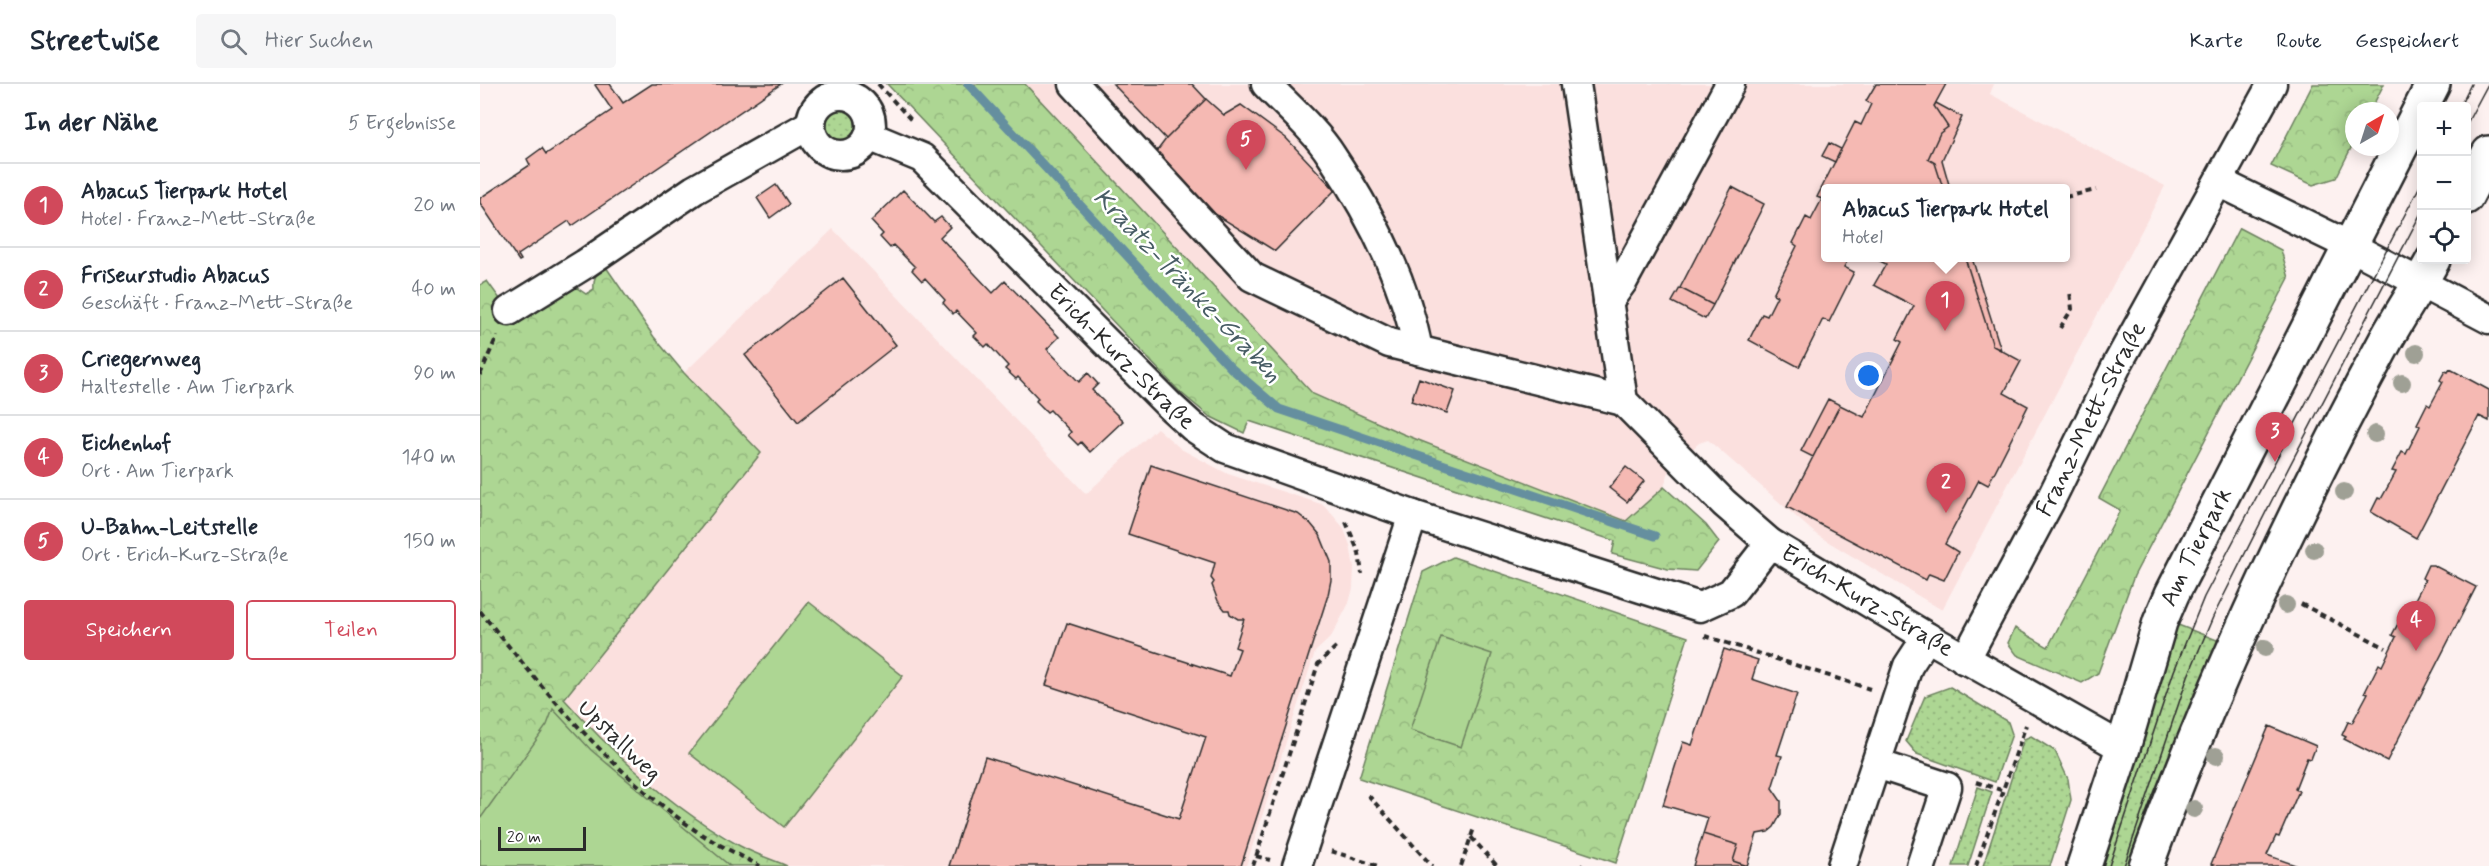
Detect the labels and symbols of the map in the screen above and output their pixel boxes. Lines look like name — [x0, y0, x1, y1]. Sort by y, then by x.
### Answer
north arrow — [2345, 102, 2399, 156]
pin: 5 — [1226, 120, 1266, 170]
water label: Kraatz-Tränke-Graben — [1085, 181, 1289, 391]
street label: Erich-Kurz-Straße — [1041, 277, 1202, 437]
pin: 1 — [1926, 282, 1964, 331]
street label: Franz-Mett-Straße — [2029, 316, 2153, 522]
your location — [1854, 361, 1883, 390]
pin: 3 — [2256, 412, 2294, 462]
pin: 2 — [1926, 464, 1966, 513]
street label: Am Tierpark — [2153, 482, 2239, 611]
street label: Erich-Kurz-Straße — [1775, 538, 1959, 664]
pin: 4 — [2396, 602, 2436, 651]
street label: Upstallweg — [570, 693, 668, 789]
scale bar — [498, 824, 586, 852]

